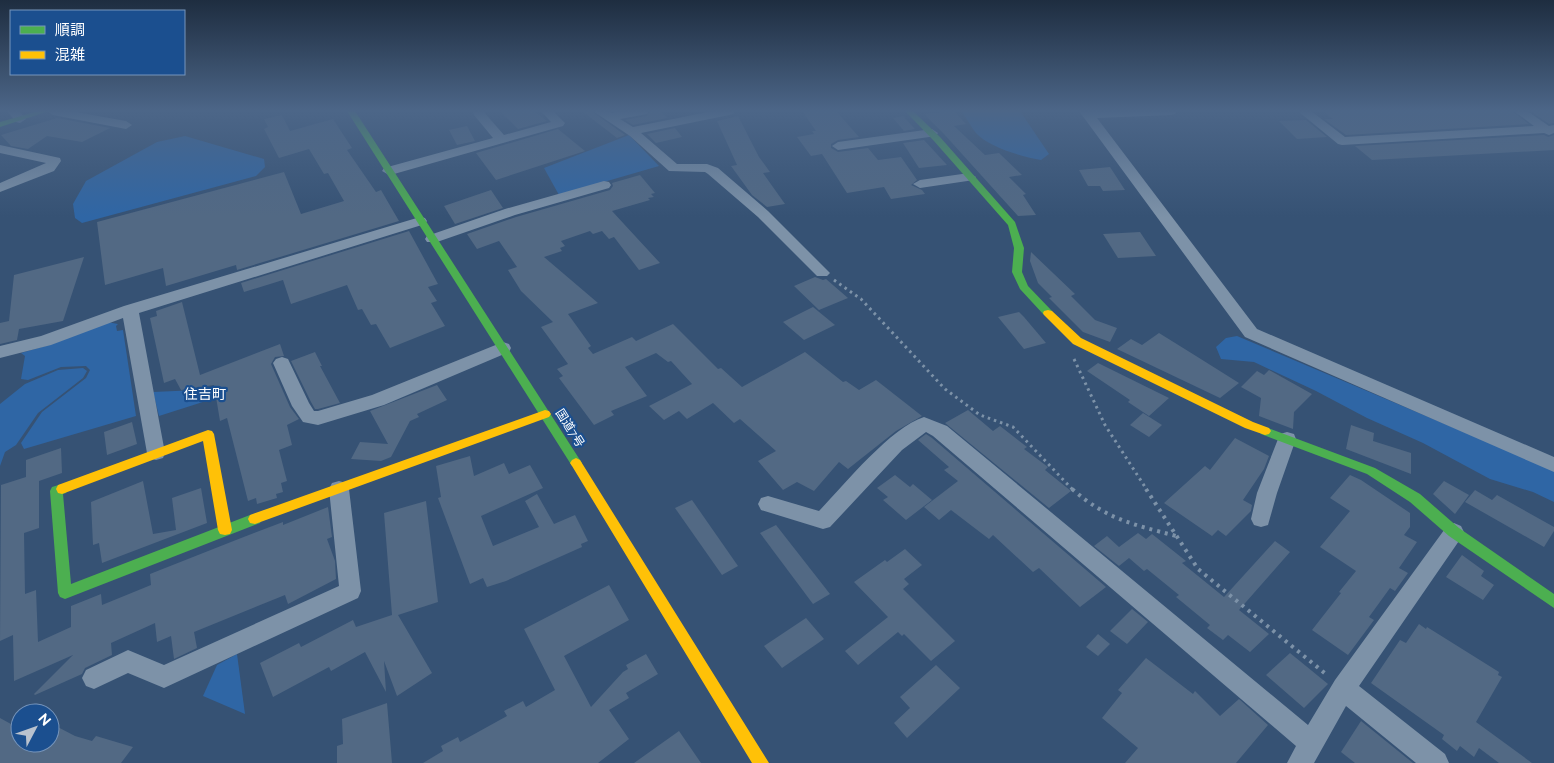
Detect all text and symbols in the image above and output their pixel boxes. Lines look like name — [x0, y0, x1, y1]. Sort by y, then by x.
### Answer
legend — [10, 10, 185, 75]
text: 順調 — [55, 21, 85, 39]
text: 混雑 — [55, 46, 85, 64]
district label: 住吉町 — [184, 386, 226, 402]
street label: 国道7号 — [553, 406, 587, 450]
north arrow — [10, 703, 60, 753]
text: N — [35, 710, 54, 729]

